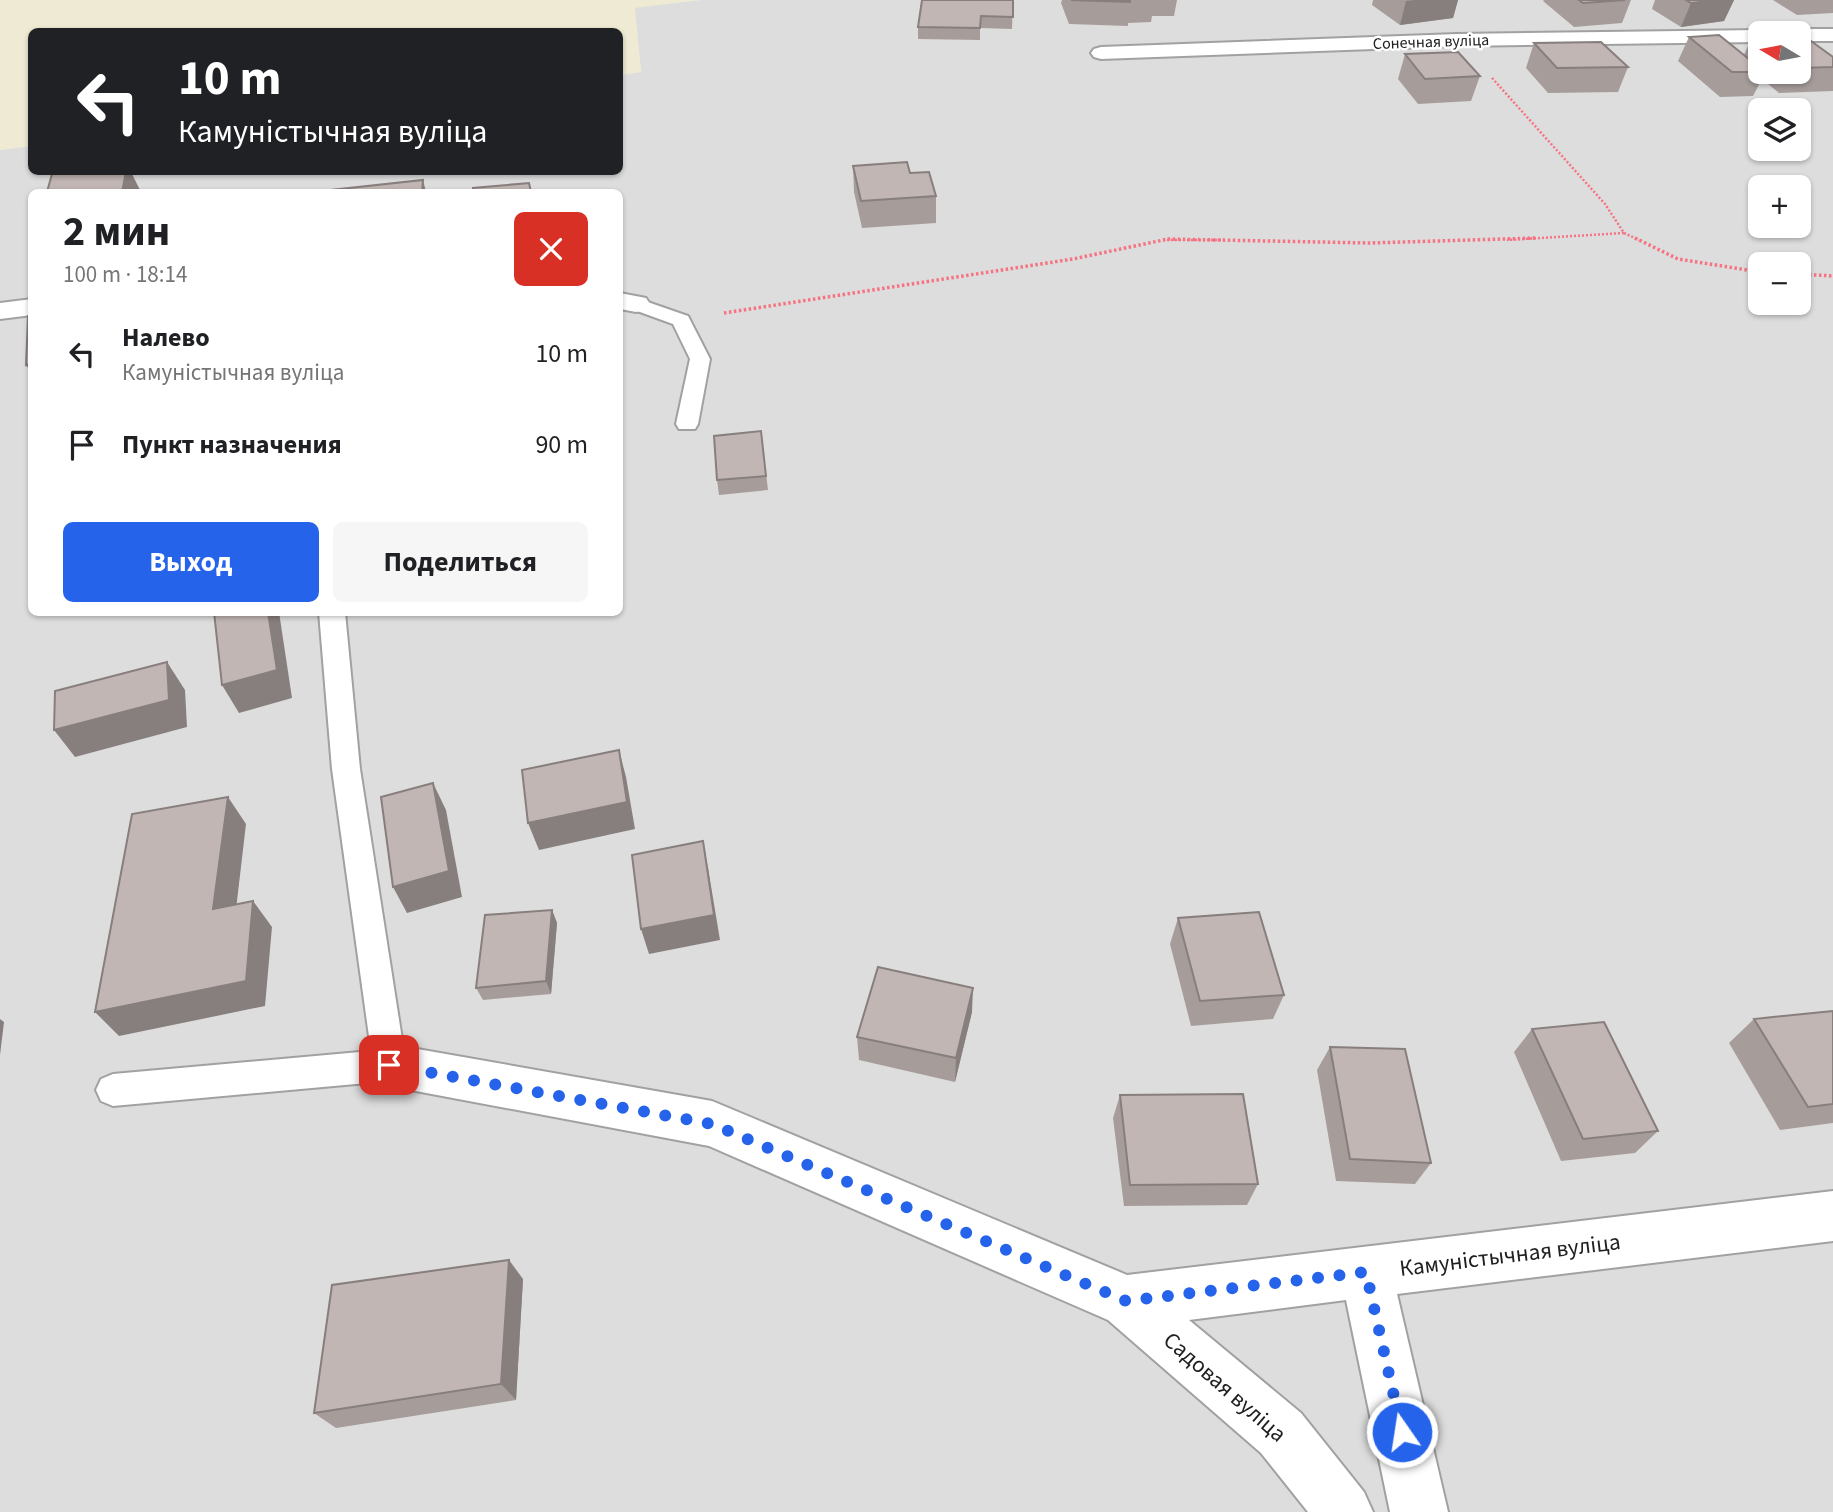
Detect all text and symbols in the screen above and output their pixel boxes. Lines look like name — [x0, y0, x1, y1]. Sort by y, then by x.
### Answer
north arrow — [1748, 21, 1811, 84]
map controls — [1748, 21, 1811, 315]
street label: Сонечная вуліца — [1372, 29, 1490, 55]
text: 10 m — [178, 44, 282, 114]
icon: left — [63, 56, 154, 147]
button: layers — [1748, 98, 1811, 161]
text: Камуністычная вуліца — [178, 109, 487, 155]
button: + — [1748, 175, 1811, 238]
text: 2 мин — [63, 202, 170, 262]
button: close — [514, 212, 588, 286]
button: − — [1748, 252, 1811, 315]
text: 100 m · 18:14 — [63, 258, 187, 291]
text: Налево — [122, 319, 210, 356]
icon: left — [63, 335, 101, 373]
text: 10 m — [535, 335, 588, 372]
text: Камуністычная вуліца — [122, 356, 344, 389]
icon: arrive — [63, 426, 101, 464]
text: Пункт назначения — [122, 426, 342, 463]
text: 90 m — [535, 426, 588, 463]
button: Выход — [63, 522, 319, 602]
button: Поделиться — [333, 522, 588, 602]
pin — [359, 1035, 419, 1095]
icon: arrive — [370, 1046, 408, 1084]
street label: Камуністычная вуліца — [1398, 1225, 1622, 1285]
street label: Садовая вуліца — [1156, 1324, 1294, 1450]
position arrow — [1365, 1395, 1439, 1469]

